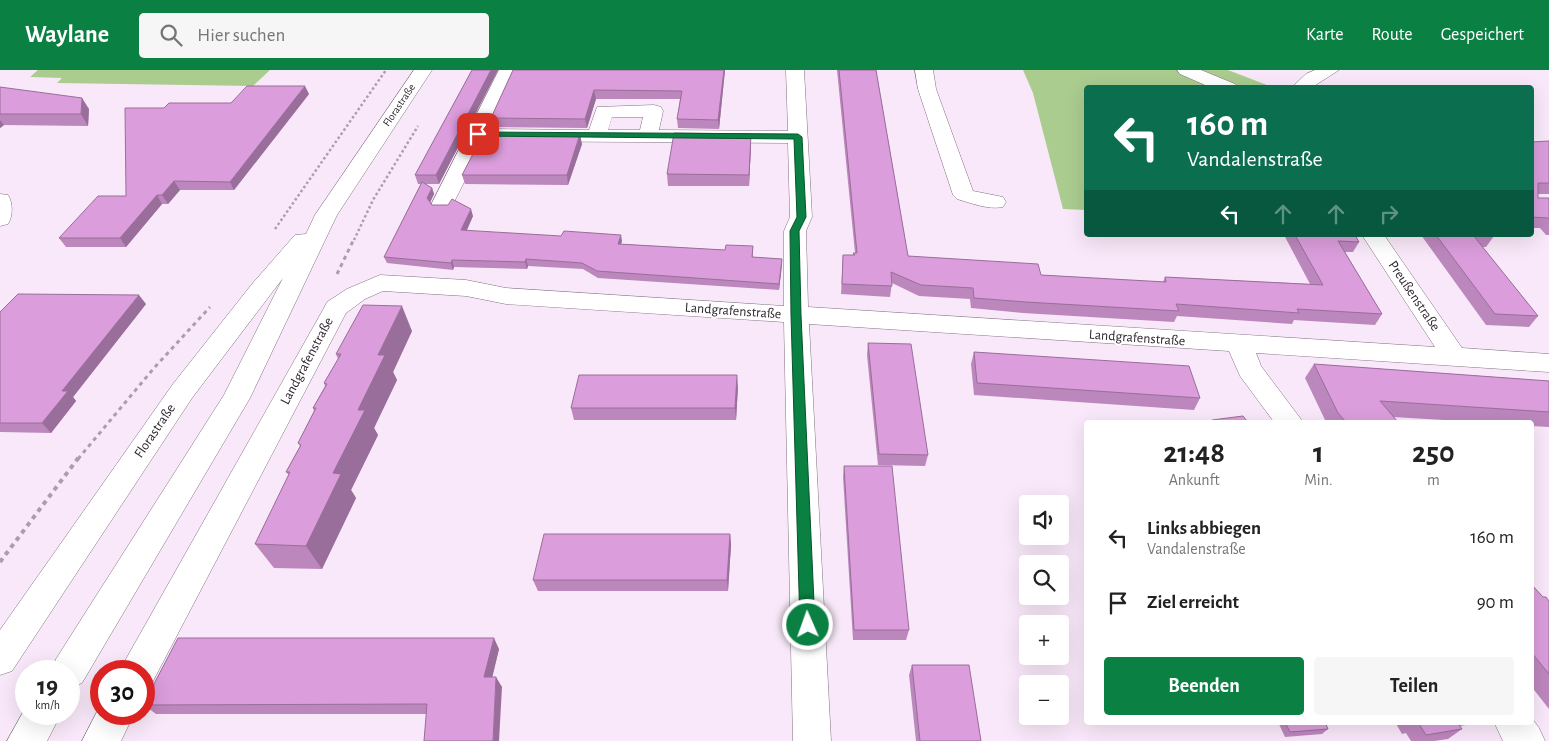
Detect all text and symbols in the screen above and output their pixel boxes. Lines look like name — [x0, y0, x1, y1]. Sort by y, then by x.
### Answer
search box — [139, 13, 489, 58]
icon: search — [157, 21, 185, 49]
text: Waylane — [25, 23, 109, 47]
text: Hier suchen — [197, 26, 285, 45]
text: Karte — [1306, 26, 1343, 44]
text: Route — [1371, 26, 1413, 44]
text: Gespeichert — [1441, 26, 1524, 44]
street label: Florastraße — [381, 82, 417, 128]
icon: left — [1104, 105, 1169, 170]
text: 160 m — [1187, 107, 1268, 142]
pin — [457, 113, 499, 155]
icon: arrive — [464, 120, 492, 148]
text: Vandalenstraße — [1187, 148, 1323, 170]
icon: left — [1216, 200, 1244, 228]
icon: ahead — [1269, 200, 1297, 228]
icon: ahead — [1322, 200, 1350, 228]
icon: right — [1375, 200, 1403, 228]
street label: Preußenstraße — [1385, 258, 1443, 334]
street label: Landgrafenstraße — [684, 301, 782, 321]
street label: Landgrafenstraße — [278, 315, 336, 407]
street label: Landgrafenstraße — [1088, 328, 1186, 348]
street label: Florastraße — [132, 401, 178, 461]
text: 21:48 — [1163, 438, 1225, 468]
text: 1 — [1313, 438, 1324, 468]
text: 250 — [1412, 438, 1455, 468]
text: Ankunft — [1169, 472, 1220, 488]
text: Min. — [1304, 472, 1333, 488]
text: m — [1427, 472, 1440, 488]
map controls — [1019, 495, 1069, 725]
button: sound — [1019, 495, 1069, 545]
text: Links abbiegen — [1147, 519, 1261, 538]
icon: left — [1104, 524, 1132, 552]
text: 160 m — [1470, 528, 1514, 547]
text: Vandalenstraße — [1147, 541, 1246, 557]
button: search — [1019, 555, 1069, 605]
icon: arrive — [1104, 589, 1132, 617]
text: Ziel erreicht — [1147, 593, 1239, 612]
text: 90 m — [1477, 593, 1514, 612]
position arrow — [781, 598, 833, 650]
button: + — [1019, 615, 1069, 665]
button: Beenden — [1104, 657, 1304, 715]
button: Teilen — [1314, 657, 1514, 715]
speed limit sign: 30 — [90, 660, 155, 725]
text: 19 — [37, 674, 58, 699]
button: − — [1019, 675, 1069, 725]
text: km/h — [35, 699, 60, 711]

